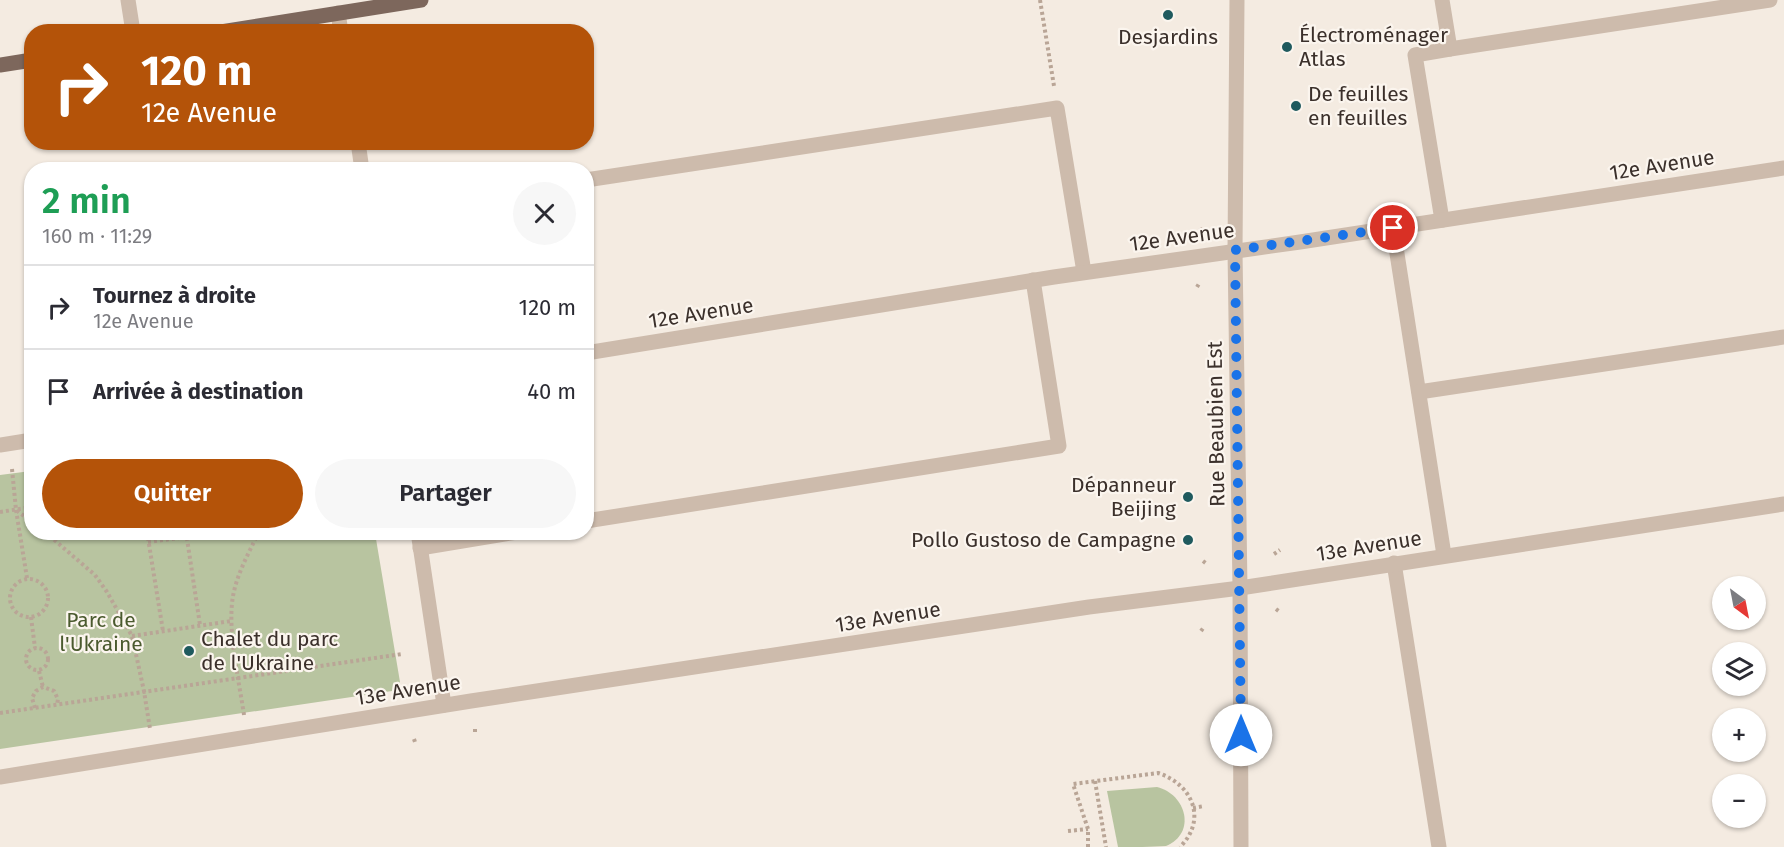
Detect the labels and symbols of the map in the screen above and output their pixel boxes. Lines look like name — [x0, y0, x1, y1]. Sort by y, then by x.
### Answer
marker: Desjardins — [1161, 8, 1175, 22]
place label: Électroménager Atlas — [1299, 22, 1448, 72]
place label: Desjardins — [1118, 24, 1218, 50]
marker: Électroménager Atlas — [1280, 40, 1294, 54]
place label: De feuilles en feuilles — [1308, 81, 1409, 131]
marker: De feuilles en feuilles — [1289, 99, 1303, 113]
street label: 12e Avenue — [1608, 144, 1716, 186]
pin — [1367, 202, 1418, 253]
street label: 12e Avenue — [1128, 217, 1236, 257]
street label: 12e Avenue — [647, 292, 755, 334]
street label: Rue Beaubien Est — [1202, 340, 1230, 507]
place label: Dépanneur Beijing — [1071, 472, 1176, 522]
marker: Dépanneur Beijing — [1181, 490, 1195, 504]
street label: 13e Avenue — [1314, 525, 1424, 567]
place label: Pollo Gustoso de Campagne — [911, 527, 1176, 553]
marker: Pollo Gustoso de Campagne — [1181, 533, 1195, 547]
north arrow — [1712, 576, 1766, 630]
street label: 13e Avenue — [833, 596, 943, 638]
park label: Parc de l'Ukraine — [59, 607, 143, 657]
place label: Chalet du parc de l'Ukraine — [201, 626, 338, 676]
marker: Chalet du parc de l'Ukraine — [182, 644, 196, 658]
street label: 13e Avenue — [353, 669, 463, 711]
position arrow — [1209, 703, 1273, 767]

